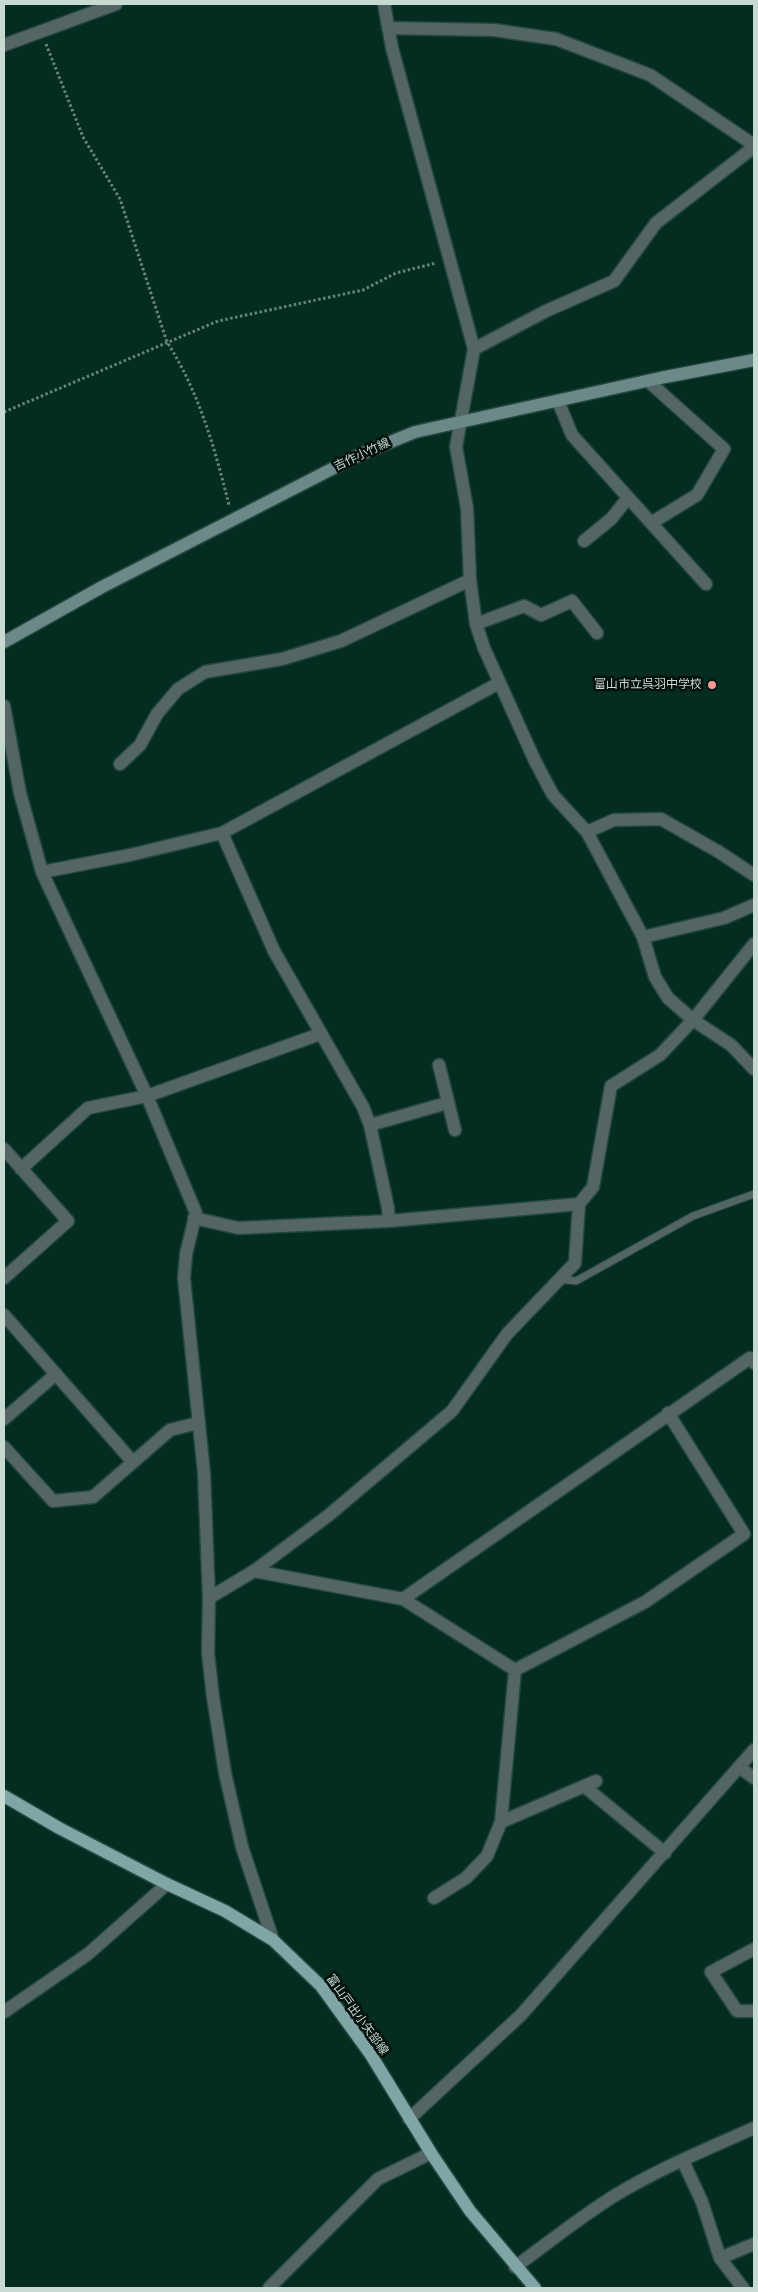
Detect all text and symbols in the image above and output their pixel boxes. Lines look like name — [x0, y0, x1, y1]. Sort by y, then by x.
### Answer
street label: 吉作小竹線 — [332, 436, 392, 474]
place label: 富山市立呉羽中学校 — [594, 678, 702, 692]
marker: 富山市立呉羽中学校 — [706, 679, 718, 691]
street label: 富山戸出小矢部線 — [323, 1972, 391, 2058]

